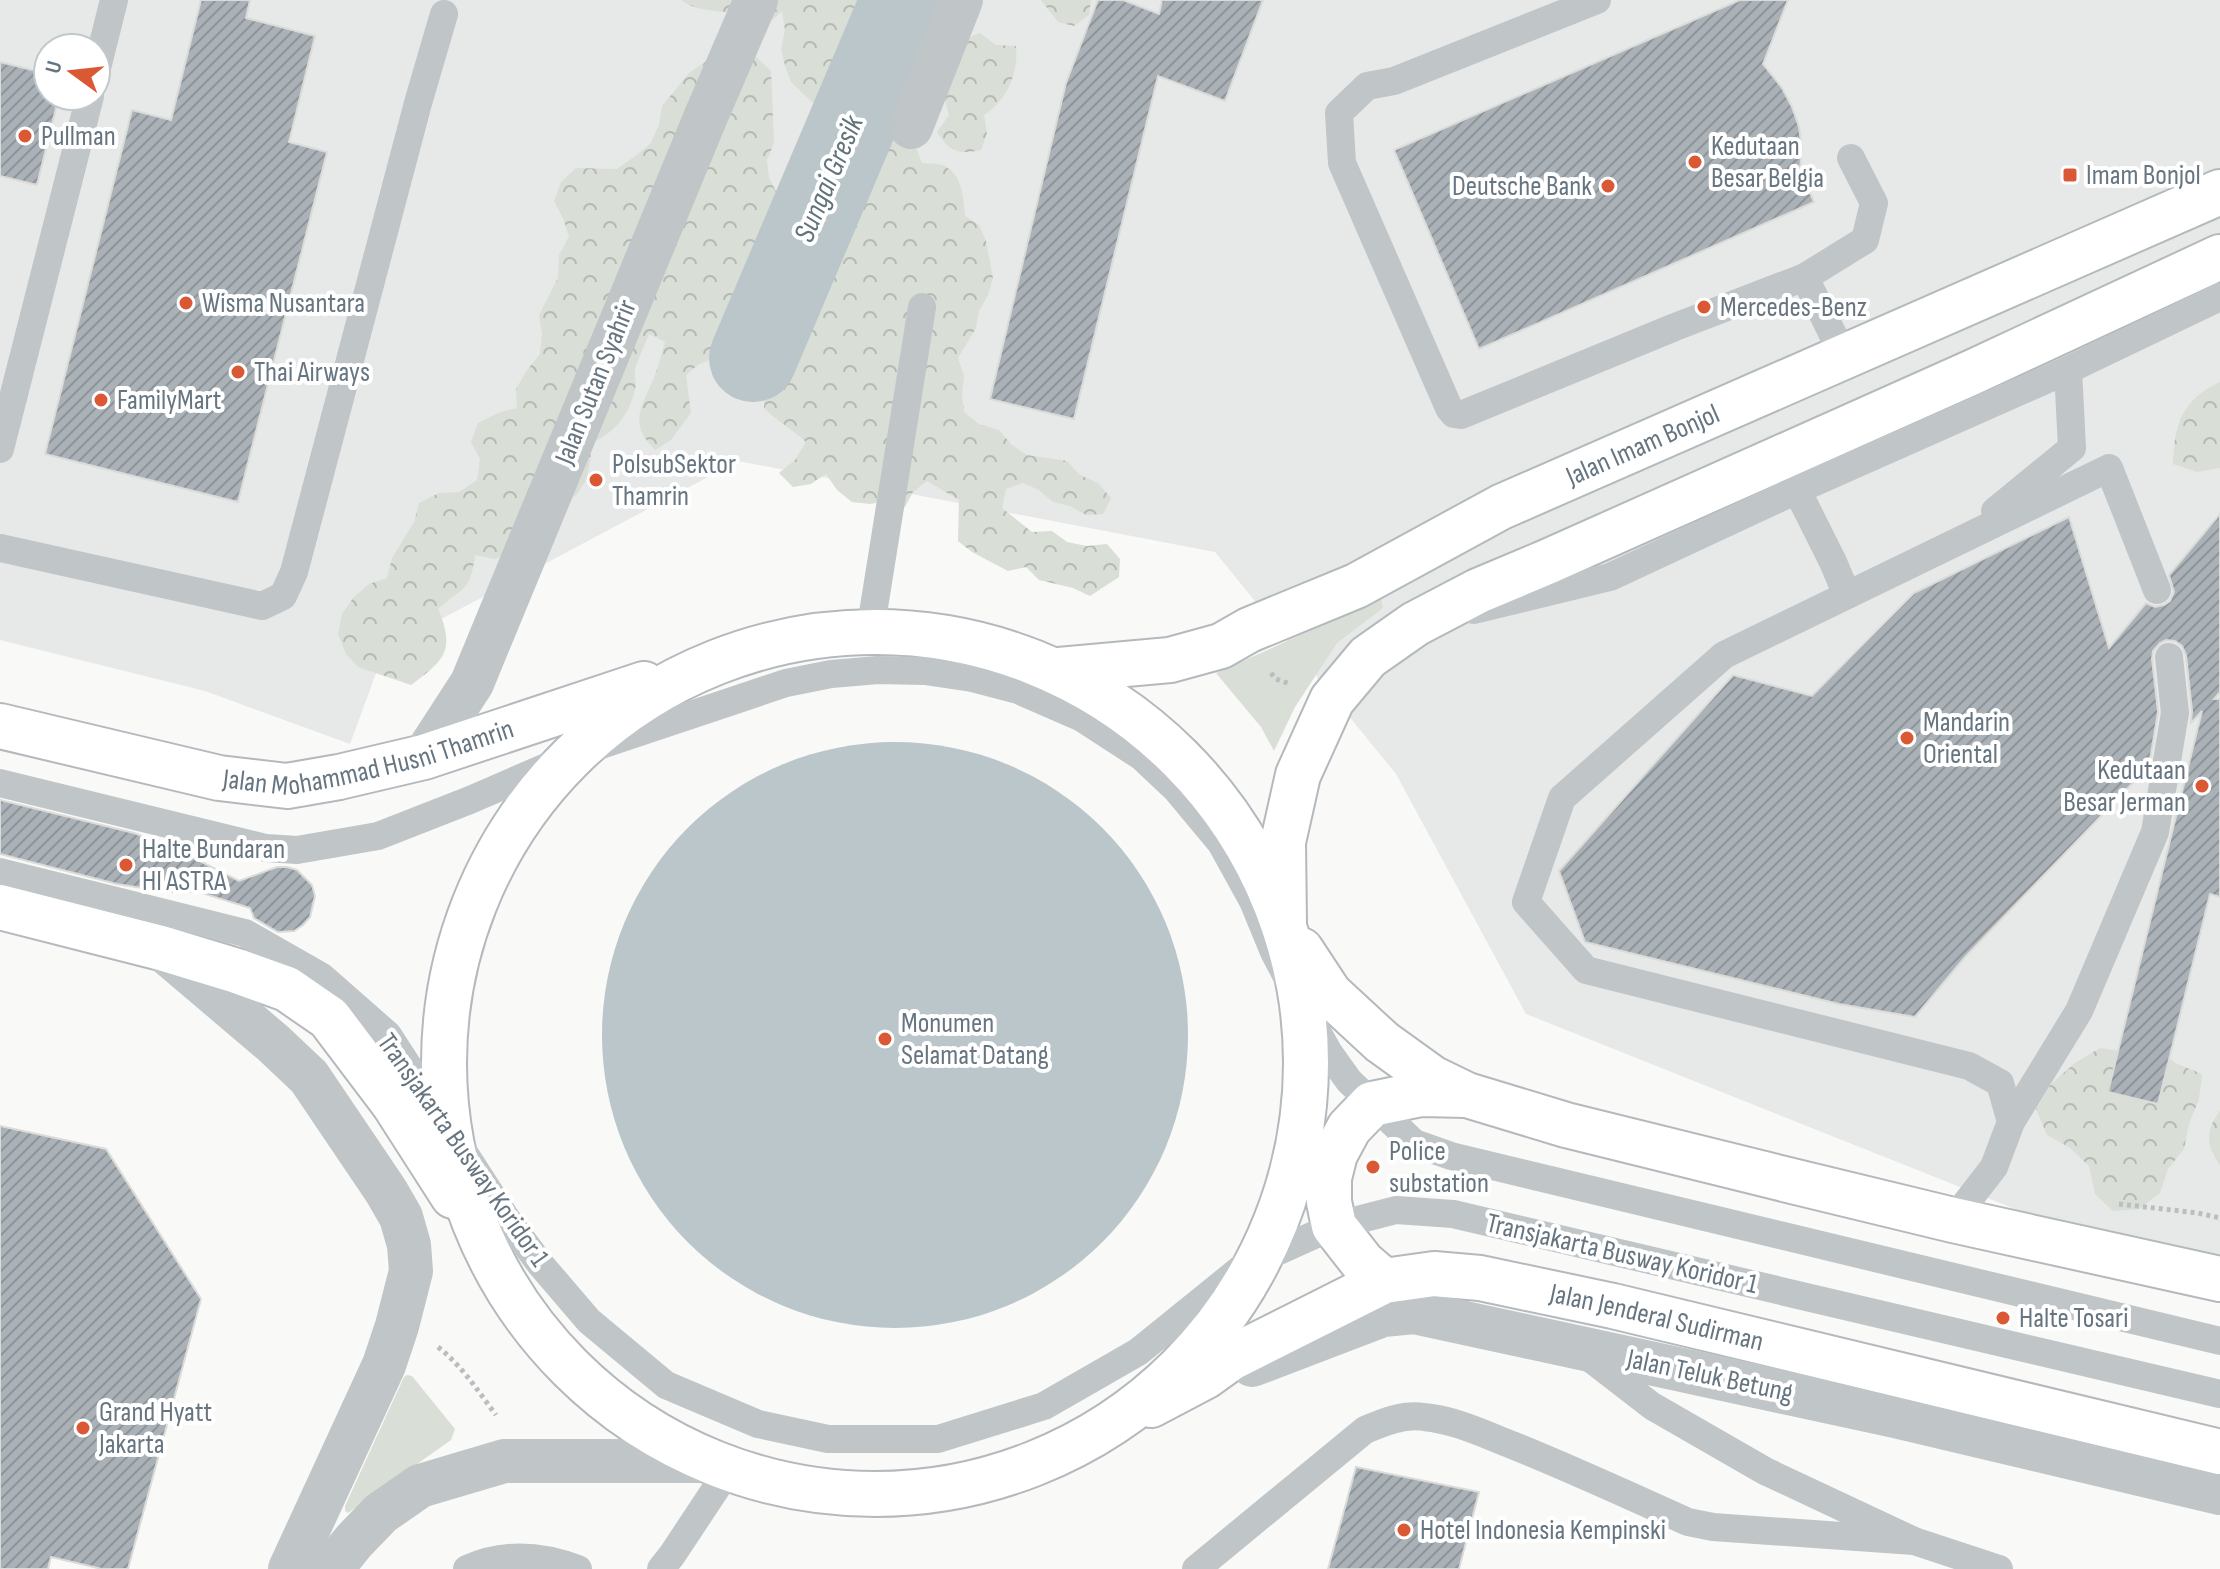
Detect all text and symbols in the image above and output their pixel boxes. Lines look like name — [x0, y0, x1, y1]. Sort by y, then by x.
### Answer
north arrow — [32, 32, 112, 112]
text: U — [40, 58, 69, 76]
water label: Sungai Gresik — [786, 110, 872, 248]
place label: Pullman — [41, 120, 116, 153]
marker: Pullman — [16, 127, 34, 145]
place label: Kedutaan Besar Belgia — [1711, 130, 1824, 195]
marker: Kedutaan Besar Belgia — [1686, 153, 1704, 171]
place label: Imam Bonjol — [2086, 159, 2201, 192]
marker: Imam Bonjol — [2061, 166, 2079, 184]
place label: Deutsche Bank — [1452, 170, 1592, 203]
marker: Deutsche Bank — [1599, 177, 1617, 195]
place label: Wisma Nusantara — [202, 287, 365, 320]
place label: Mercedes-Benz — [1720, 291, 1867, 324]
marker: Wisma Nusantara — [177, 294, 195, 312]
street label: Jalan Sutan Syahrir — [548, 295, 644, 470]
marker: Mercedes-Benz — [1695, 298, 1713, 316]
place label: Thai Airways — [254, 356, 370, 389]
marker: Thai Airways — [229, 363, 247, 381]
place label: FamilyMart — [117, 384, 221, 417]
marker: FamilyMart — [92, 391, 110, 409]
street label: Jalan Imam Bonjol — [1560, 397, 1724, 493]
place label: PolsubSektor Thamrin — [612, 448, 736, 513]
marker: PolsubSektor Thamrin — [587, 471, 605, 489]
place label: Mandarin Oriental — [1923, 706, 2010, 771]
street label: Jalan Mohammad Husni Thamrin — [220, 712, 518, 803]
marker: Mandarin Oriental — [1898, 729, 1916, 747]
place label: Kedutaan Besar Jerman — [2063, 754, 2186, 819]
marker: Kedutaan Besar Jerman — [2193, 777, 2211, 795]
place label: Halte Bundaran HI ASTRA — [142, 833, 285, 898]
marker: Halte Bundaran HI ASTRA — [117, 856, 135, 874]
place label: Monumen Selamat Datang — [901, 1007, 1049, 1072]
street label: Transjakarta Busway Koridor 1 — [370, 1027, 556, 1273]
marker: Monumen Selamat Datang — [876, 1030, 894, 1048]
place label: Police substation — [1389, 1135, 1489, 1200]
marker: Police substation — [1364, 1158, 1382, 1176]
street label: Transjakarta Busway Koridor 1 — [1483, 1207, 1761, 1301]
street label: Jalan Jenderal Sudirman — [1546, 1276, 1767, 1358]
place label: Halte Tosari — [2019, 1302, 2128, 1335]
marker: Halte Tosari — [1994, 1309, 2012, 1327]
street label: Jalan Teluk Betung — [1623, 1342, 1796, 1410]
place label: Grand Hyatt Jakarta — [98, 1396, 212, 1461]
marker: Grand Hyatt Jakarta — [74, 1419, 92, 1437]
place label: Hotel Indonesia Kempinski — [1420, 1514, 1666, 1547]
marker: Hotel Indonesia Kempinski — [1395, 1521, 1413, 1539]

